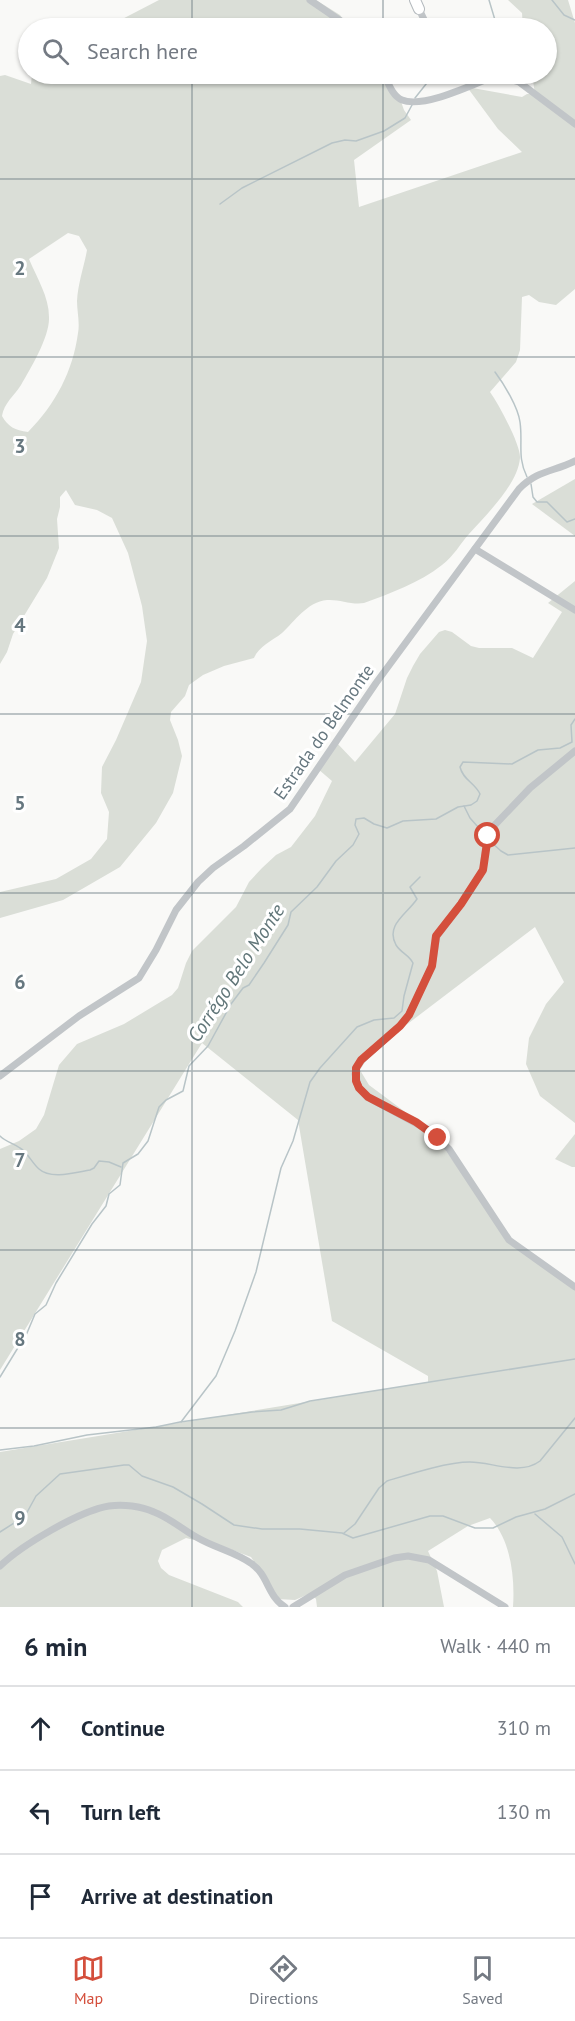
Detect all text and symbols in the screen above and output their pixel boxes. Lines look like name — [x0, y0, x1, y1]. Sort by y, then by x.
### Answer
search box — [18, 18, 557, 84]
icon: search — [39, 35, 72, 68]
text: Search here — [87, 37, 198, 65]
text: 2 — [14, 255, 26, 281]
text: 3 — [14, 433, 26, 459]
text: 4 — [14, 612, 26, 638]
street label: Estrada do Belmonte — [268, 660, 379, 804]
text: 5 — [14, 790, 26, 816]
route start — [474, 822, 500, 848]
water label: Corrégo Belo Monte — [182, 898, 291, 1047]
text: 6 — [14, 969, 26, 995]
route end — [424, 1124, 450, 1150]
text: 7 — [14, 1147, 26, 1173]
text: 8 — [14, 1326, 26, 1352]
text: 9 — [14, 1505, 26, 1531]
text: 6 min — [24, 1630, 87, 1663]
text: Walk · 440 m — [440, 1633, 551, 1659]
icon: ahead — [24, 1712, 57, 1745]
text: Continue — [81, 1714, 165, 1742]
text: 310 m — [497, 1715, 551, 1741]
icon: left — [24, 1796, 57, 1829]
text: Turn left — [81, 1798, 161, 1826]
text: 130 m — [497, 1799, 551, 1825]
icon: arrive — [24, 1880, 57, 1913]
text: Arrive at destination — [81, 1882, 273, 1910]
tab: Map — [72, 1952, 105, 2008]
tab: Directions — [249, 1952, 318, 2008]
tab: Saved — [462, 1952, 503, 2008]

